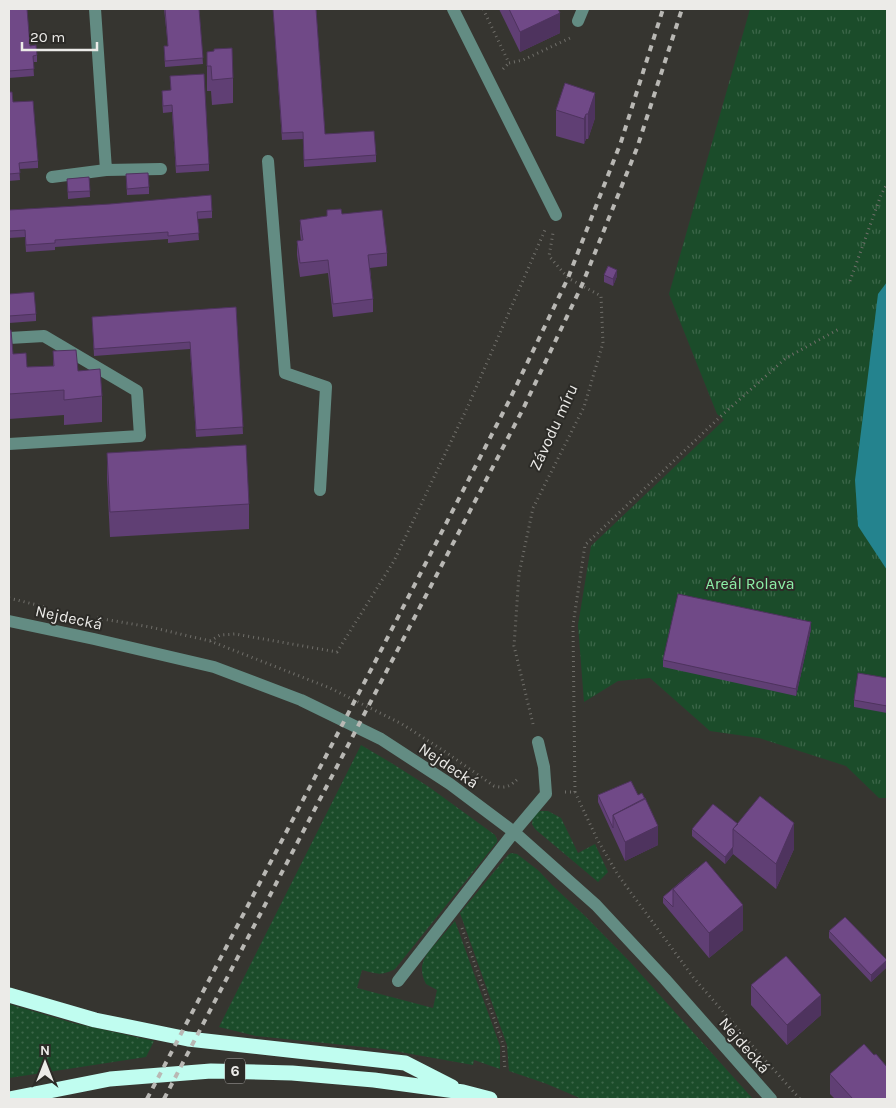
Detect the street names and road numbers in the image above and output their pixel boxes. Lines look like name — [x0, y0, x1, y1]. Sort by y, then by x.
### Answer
street label: Závodu míru — [525, 381, 582, 473]
street label: Nejdecká — [34, 601, 104, 634]
street label: Nejdecká — [415, 739, 482, 792]
street label: Nejdecká — [715, 1013, 774, 1077]
road number: 6 — [225, 1058, 245, 1084]

